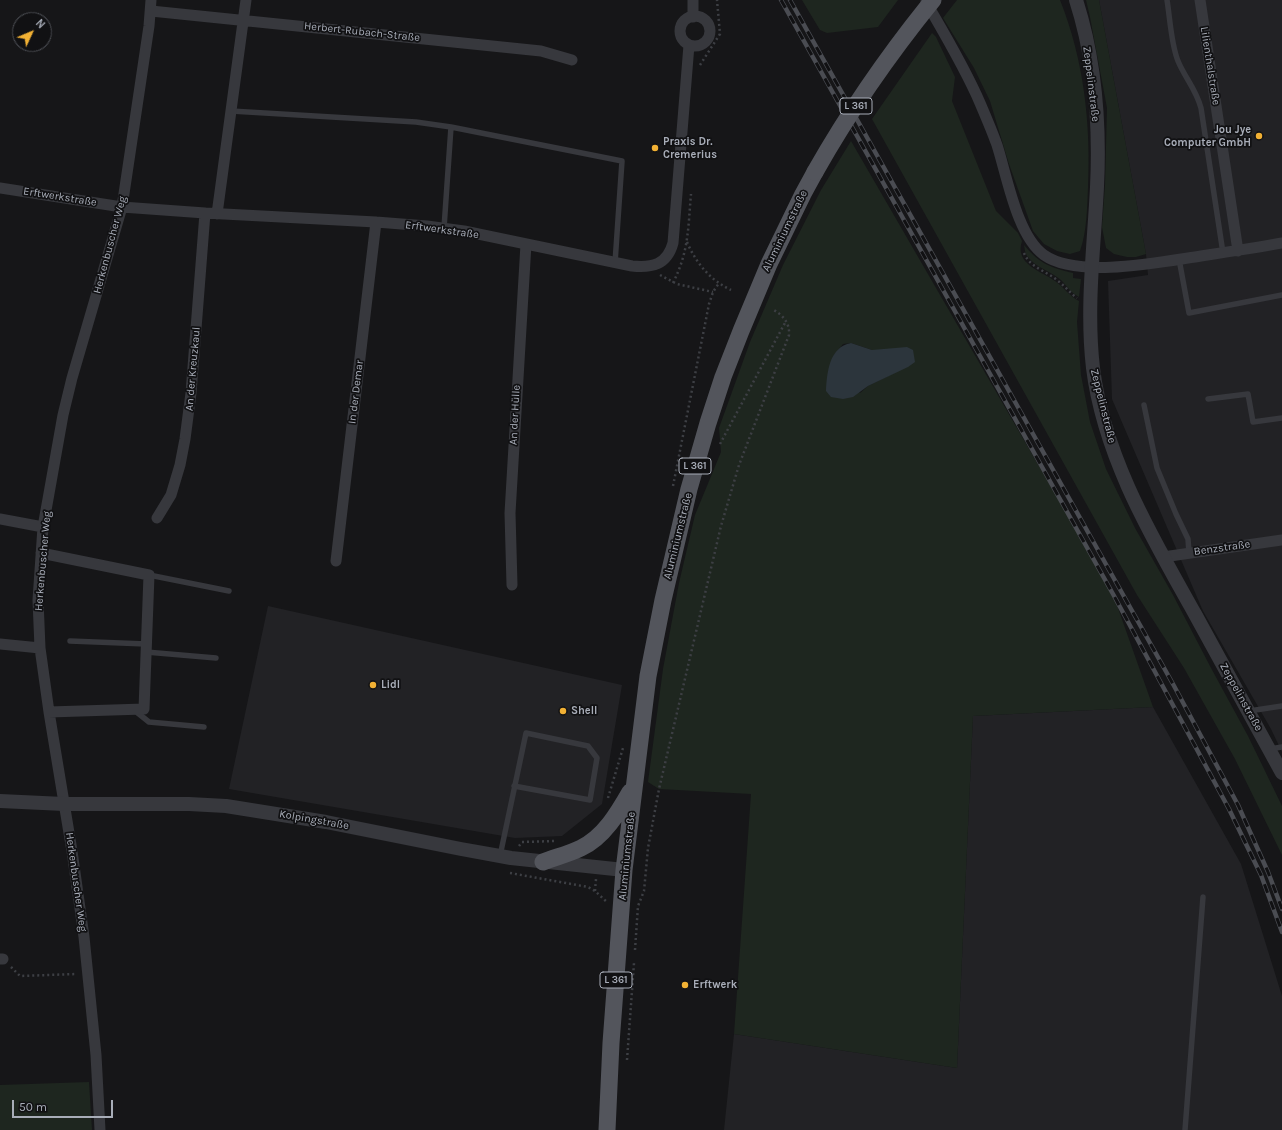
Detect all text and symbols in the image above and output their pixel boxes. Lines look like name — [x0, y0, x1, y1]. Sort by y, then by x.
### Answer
north arrow — [12, 12, 52, 52]
text: N — [33, 17, 48, 31]
street label: Herbert-Rubach-Straße — [303, 19, 421, 45]
street label: Lilienthalstraße — [1197, 26, 1223, 106]
street label: Zeppelinstraße — [1080, 45, 1102, 123]
road number: L 361 — [840, 98, 872, 114]
place label: Jou Jye Computer GmbH — [1164, 123, 1251, 149]
marker: Jou Jye Computer GmbH — [1254, 131, 1264, 141]
place label: Praxis Dr. Cremerius — [663, 135, 717, 161]
marker: Praxis Dr. Cremerius — [650, 143, 660, 153]
street label: Erftwerkstraße — [22, 185, 98, 209]
street label: Aluminiumstraße — [760, 188, 810, 274]
street label: Herkenbuscher Weg — [91, 195, 129, 295]
street label: Erftwerkstraße — [404, 218, 480, 242]
street label: An der Kreuzkaul — [183, 326, 203, 412]
street label: In der Demar — [346, 359, 366, 425]
street label: Zeppelinstraße — [1087, 368, 1119, 444]
street label: An der Hülle — [507, 385, 523, 445]
road number: L 361 — [679, 458, 711, 474]
street label: Aluminiumstraße — [661, 491, 695, 581]
street label: Herkenbuscher Weg — [32, 510, 54, 612]
street label: Benzstraße — [1193, 538, 1251, 558]
street label: Zeppelinstraße — [1217, 661, 1265, 733]
place label: Lidl — [381, 678, 400, 692]
marker: Lidl — [368, 680, 378, 690]
place label: Shell — [571, 704, 597, 718]
marker: Shell — [558, 706, 568, 716]
street label: Kolpingstraße — [278, 807, 350, 833]
street label: Aluminiumstraße — [616, 811, 638, 901]
street label: Herkenbuscher Weg — [62, 831, 90, 933]
road number: L 361 — [600, 972, 632, 988]
place label: Erftwerk — [693, 978, 737, 992]
marker: Erftwerk — [680, 980, 690, 990]
scale bar — [14, 1092, 115, 1118]
text: 50 m — [19, 1100, 47, 1114]

